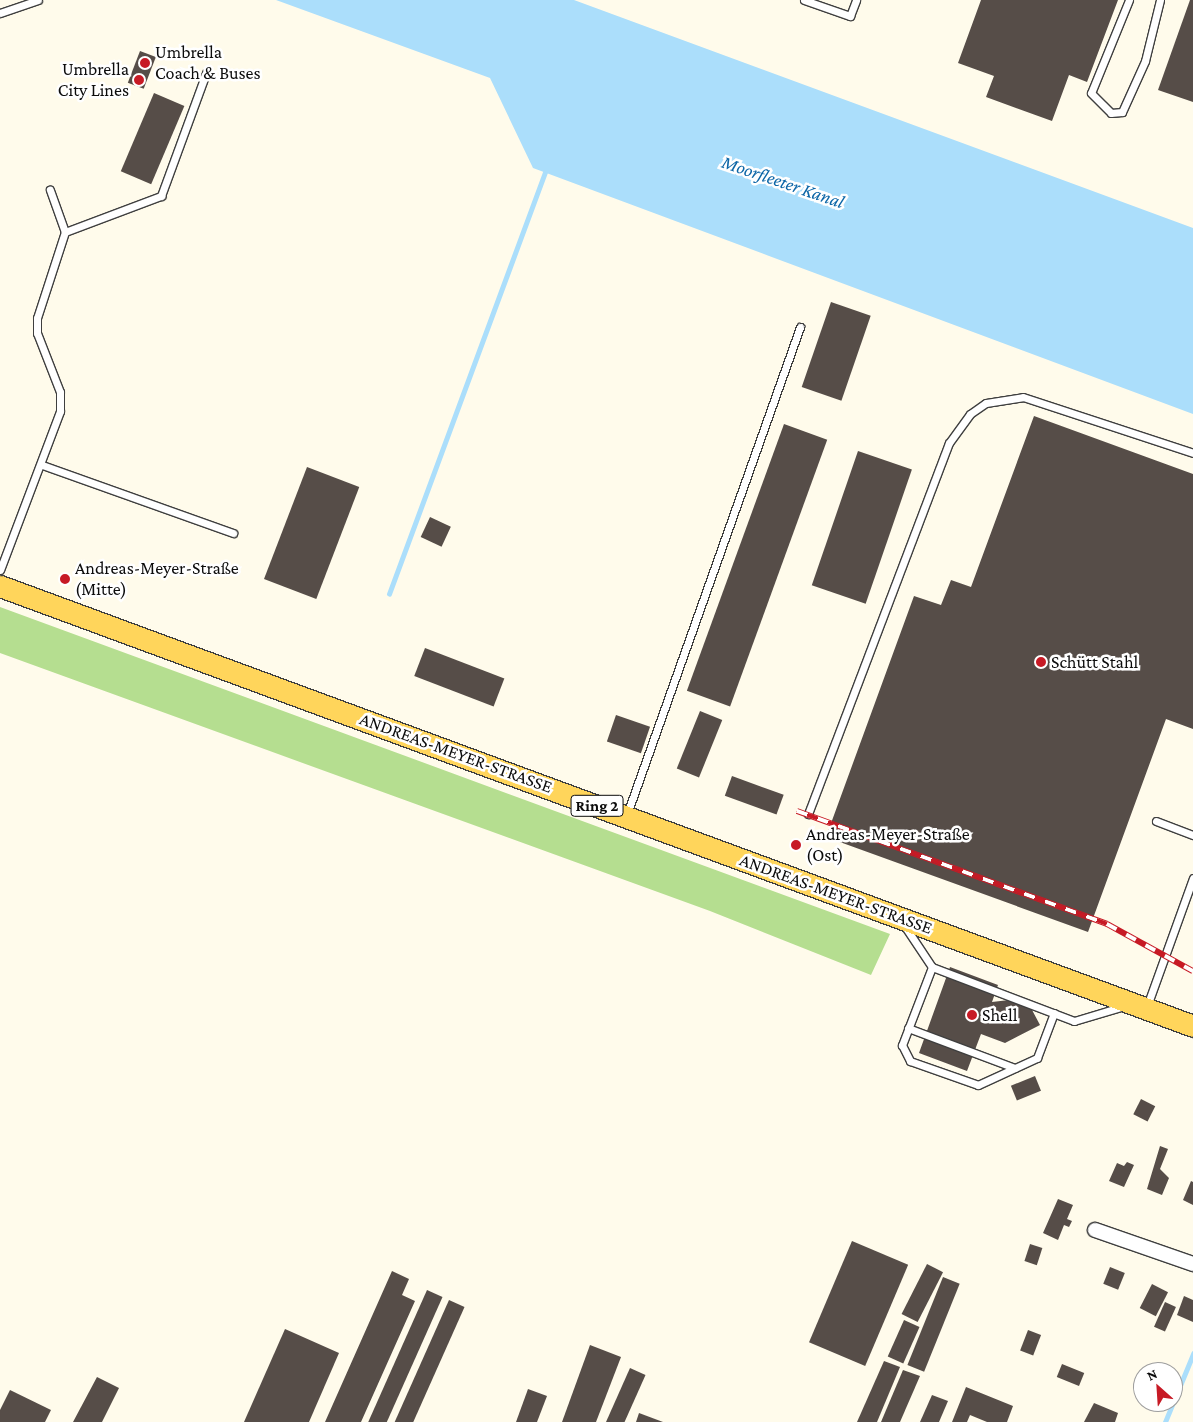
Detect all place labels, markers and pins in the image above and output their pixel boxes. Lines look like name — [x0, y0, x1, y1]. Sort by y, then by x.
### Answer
place label: Umbrella Coach & Buses — [155, 42, 261, 84]
marker: Umbrella Coach & Buses — [139, 57, 151, 69]
place label: Umbrella City Lines — [58, 59, 129, 102]
marker: Umbrella City Lines — [133, 74, 145, 86]
place label: Andreas-Meyer-Straße (Mitte) — [75, 558, 239, 600]
marker: Andreas-Meyer-Straße (Mitte) — [59, 573, 71, 585]
place label: Schütt Stahl — [1051, 651, 1138, 673]
marker: Schütt Stahl — [1035, 656, 1047, 668]
place label: Andreas-Meyer-Straße (Ost) — [806, 824, 970, 866]
marker: Andreas-Meyer-Straße (Ost) — [790, 839, 802, 851]
place label: Shell — [982, 1004, 1017, 1026]
marker: Shell — [966, 1009, 978, 1021]

